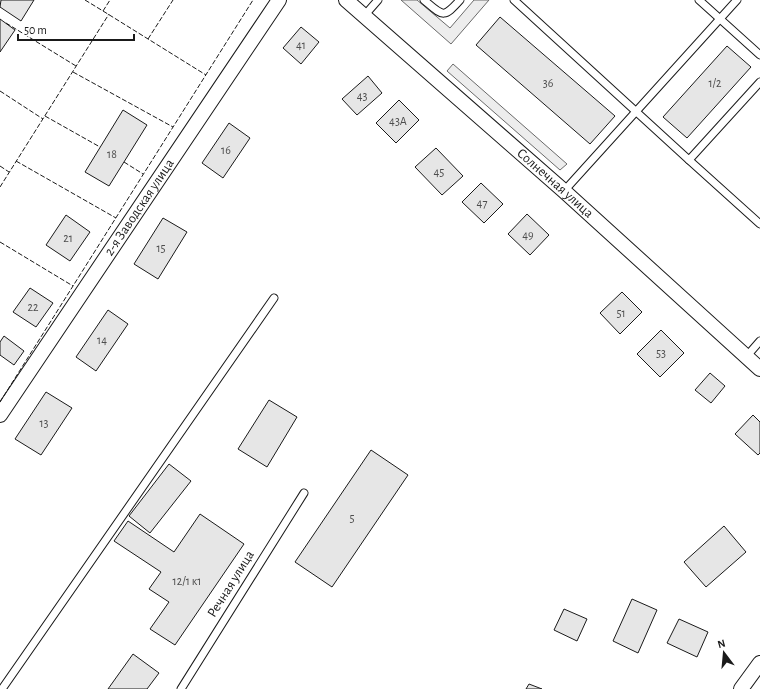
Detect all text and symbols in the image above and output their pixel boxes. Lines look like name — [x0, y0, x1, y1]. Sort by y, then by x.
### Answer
scale bar — [18, 16, 134, 42]
text: 50 m — [24, 24, 47, 36]
house number: 41 — [296, 39, 306, 51]
house number: 36 — [543, 77, 554, 89]
house number: 1/2 — [708, 77, 722, 89]
house number: 43 — [357, 90, 367, 102]
house number: 43А — [389, 115, 407, 127]
house number: 16 — [221, 144, 231, 156]
street label: Солнечная улица — [514, 146, 596, 221]
house number: 18 — [107, 148, 117, 160]
street label: 2-я Заводская улица — [102, 156, 177, 258]
house number: 45 — [434, 166, 444, 178]
house number: 47 — [477, 197, 487, 209]
house number: 49 — [522, 229, 534, 241]
house number: 21 — [63, 232, 73, 244]
house number: 15 — [156, 242, 166, 254]
house number: 22 — [28, 301, 39, 313]
house number: 51 — [616, 307, 626, 319]
house number: 14 — [97, 334, 107, 346]
house number: 53 — [656, 347, 666, 359]
house number: 13 — [39, 417, 49, 429]
house number: 5 — [349, 512, 355, 524]
street label: Речная улица — [205, 548, 257, 620]
house number: 12/1 к1 — [173, 575, 201, 587]
north arrow — [704, 633, 744, 673]
text: N — [716, 638, 727, 650]

